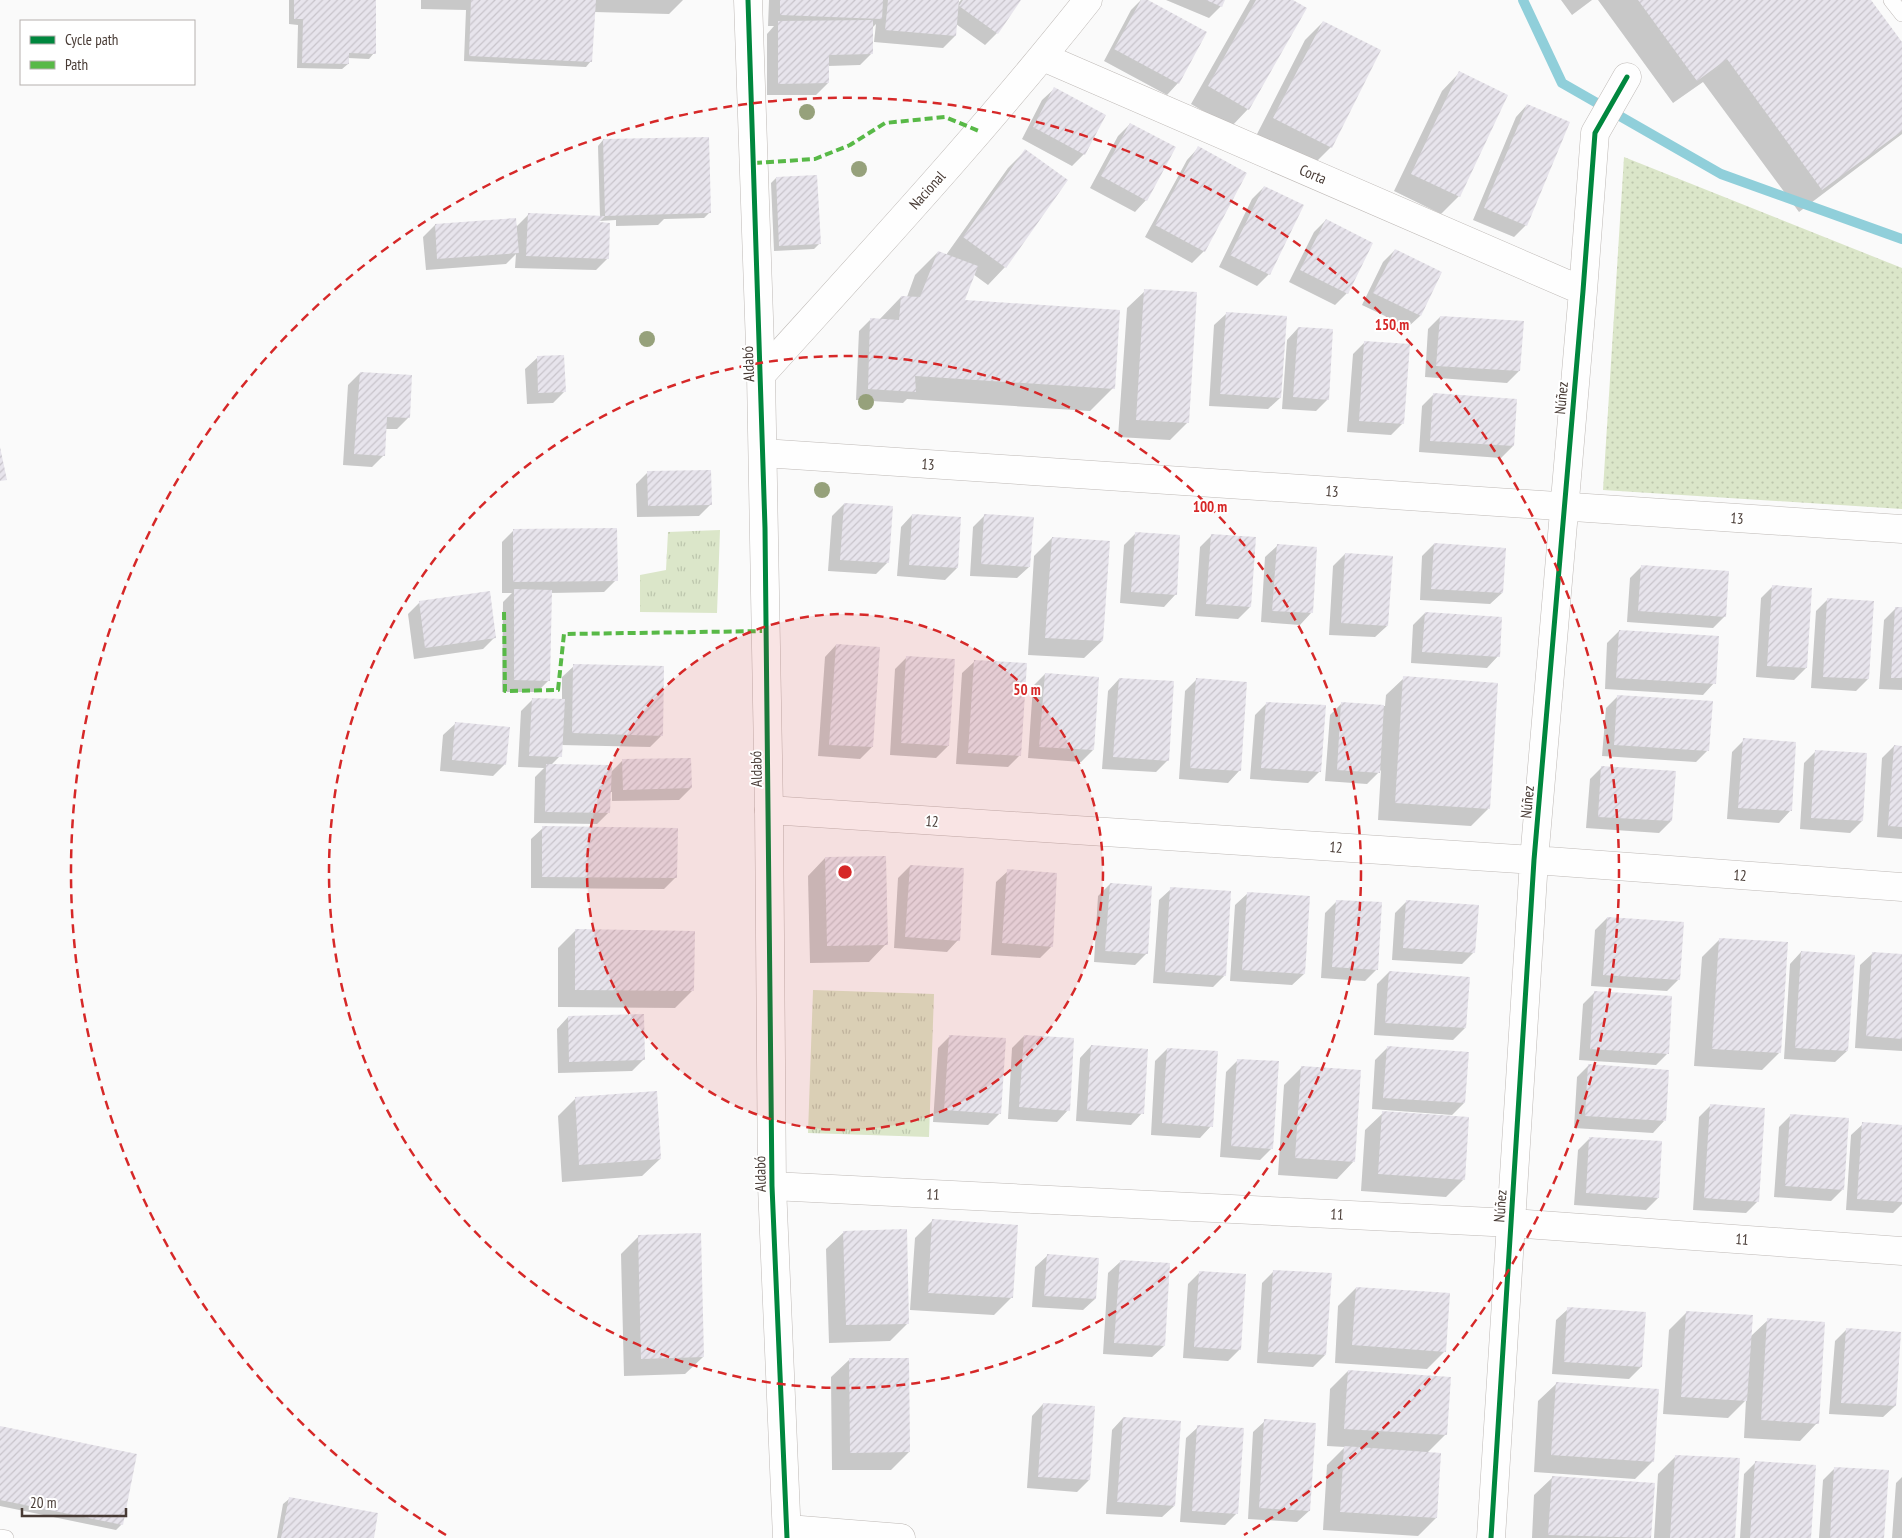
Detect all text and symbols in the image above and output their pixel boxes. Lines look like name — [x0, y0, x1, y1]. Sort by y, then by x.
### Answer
legend — [20, 20, 195, 85]
text: Cycle path — [65, 30, 118, 49]
text: Path — [65, 55, 88, 74]
street label: Corta — [1297, 160, 1329, 188]
street label: Nacional — [905, 166, 950, 213]
text: 150 m — [1375, 315, 1409, 334]
street label: Aldabó — [738, 346, 758, 382]
street label: Núñez — [1550, 381, 1572, 415]
street label: 13 — [921, 454, 935, 474]
street label: 13 — [1325, 481, 1339, 501]
text: 100 m — [1193, 497, 1227, 516]
street label: 13 — [1730, 508, 1744, 528]
text: 50 m — [1013, 680, 1041, 699]
street label: Aldabó — [746, 751, 766, 787]
street label: Núñez — [1516, 785, 1538, 819]
street label: 12 — [925, 811, 939, 831]
street label: 12 — [1329, 837, 1343, 857]
centre of rings — [836, 863, 854, 881]
street label: 12 — [1733, 865, 1747, 885]
street label: Aldabó — [750, 1156, 770, 1192]
street label: 11 — [926, 1184, 940, 1204]
street label: Núñez — [1489, 1189, 1511, 1223]
street label: 11 — [1330, 1204, 1344, 1224]
street label: 11 — [1735, 1229, 1749, 1249]
scale bar — [22, 1486, 126, 1518]
text: 20 m — [30, 1493, 56, 1512]

